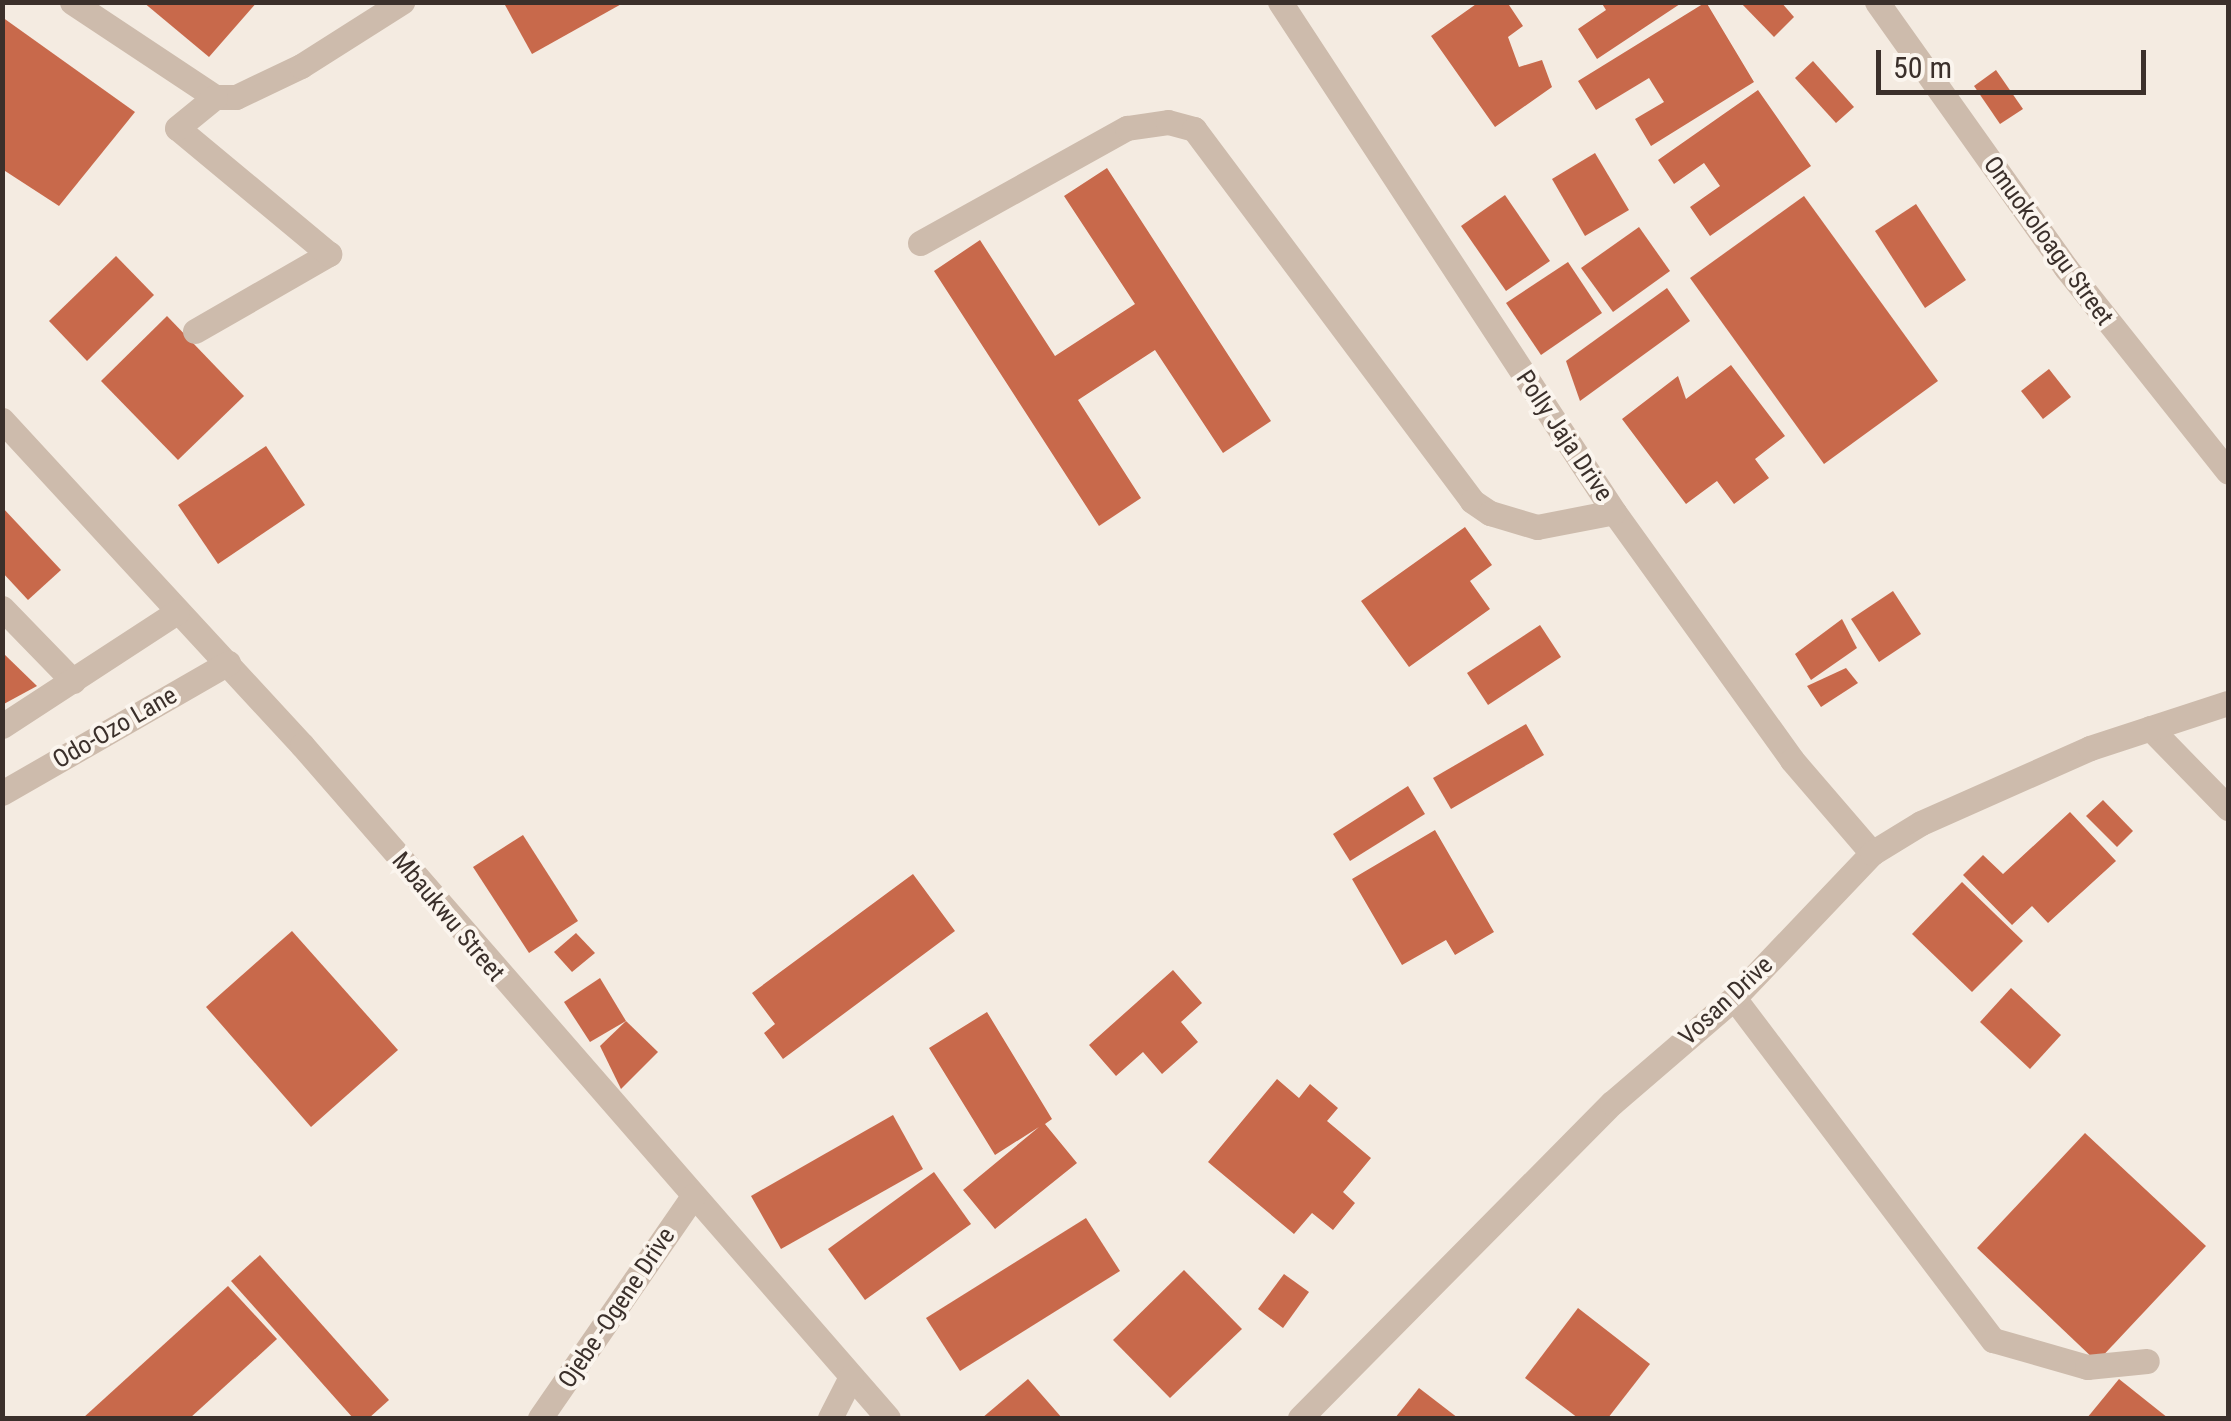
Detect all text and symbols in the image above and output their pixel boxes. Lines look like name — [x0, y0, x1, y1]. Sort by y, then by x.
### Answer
scale bar — [1881, 30, 2151, 92]
text: 50 m — [1893, 50, 1952, 85]
street label: Omuokoloagu Street — [1977, 151, 2119, 331]
street label: Polly Jaja Drive — [1509, 365, 1619, 507]
street label: Odo-Ozo Lane — [48, 681, 182, 775]
street label: Mbaukwu Street — [385, 846, 511, 988]
street label: Vosan Drive — [1673, 950, 1779, 1052]
street label: Ojebe -Ogene Drive — [552, 1222, 682, 1394]

